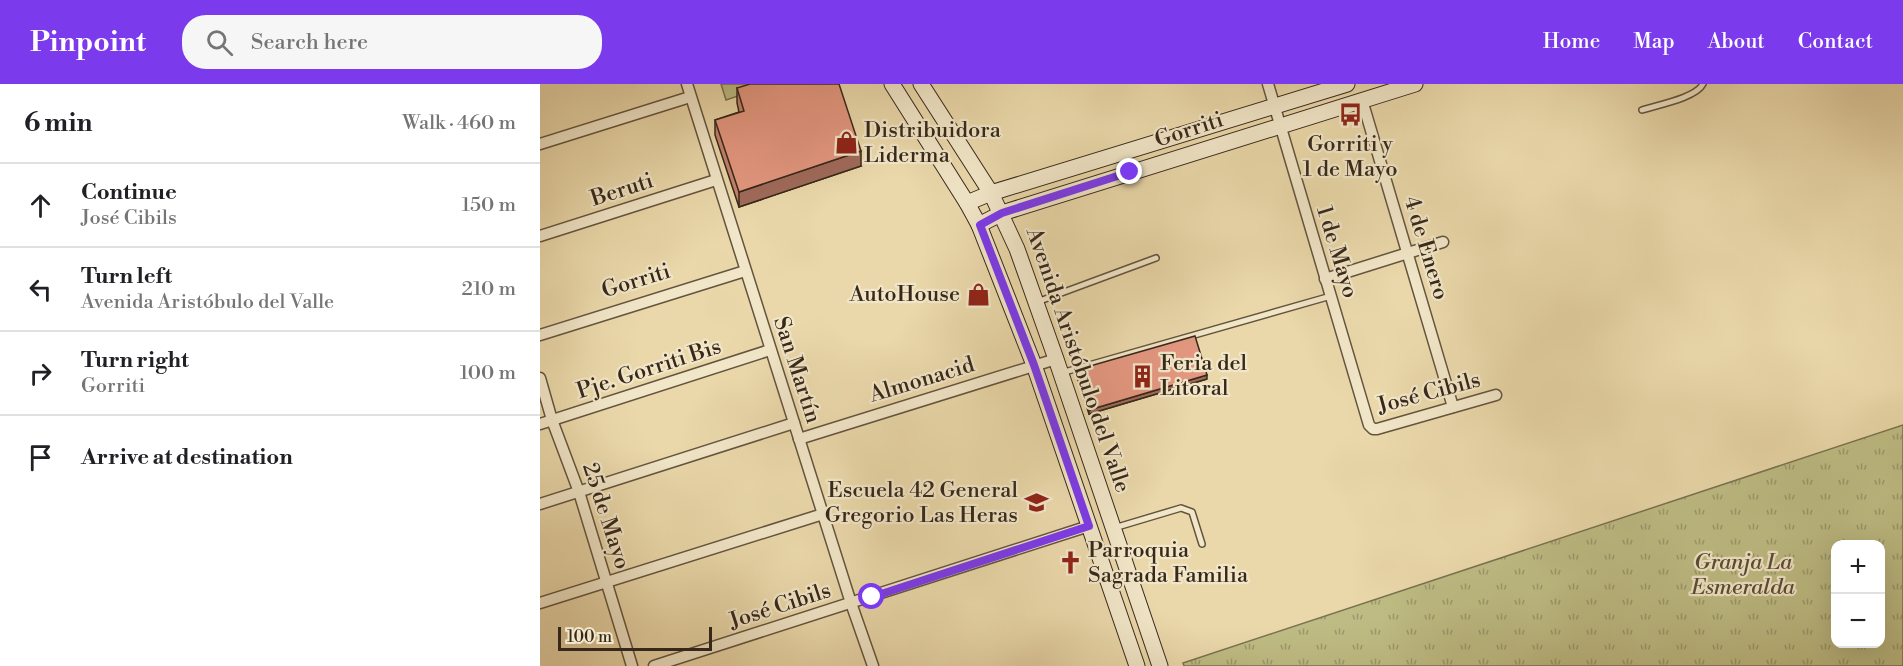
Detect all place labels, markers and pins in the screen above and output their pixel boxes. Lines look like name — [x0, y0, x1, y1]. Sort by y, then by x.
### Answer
bus stop icon: Gorriti y 1 de Mayo — [1337, 102, 1363, 128]
place label: Distribuidora Liderma — [864, 117, 1002, 169]
shop icon: Distribuidora Liderma — [833, 130, 859, 156]
place label: Gorriti y 1 de Mayo — [1302, 131, 1398, 183]
place label: AutoHouse — [848, 281, 960, 308]
shop icon: AutoHouse — [965, 281, 991, 307]
place label: Feria del Litoral — [1160, 350, 1248, 402]
building icon: Feria del Litoral — [1129, 363, 1155, 389]
place label: Escuela 42 General Gregorio Las Heras — [825, 477, 1018, 529]
school or university icon: Escuela 42 General Gregorio Las Heras — [1023, 490, 1049, 516]
place label: Parroquia Sagrada Familia — [1088, 537, 1249, 589]
church icon: Parroquia Sagrada Familia — [1057, 550, 1083, 576]

